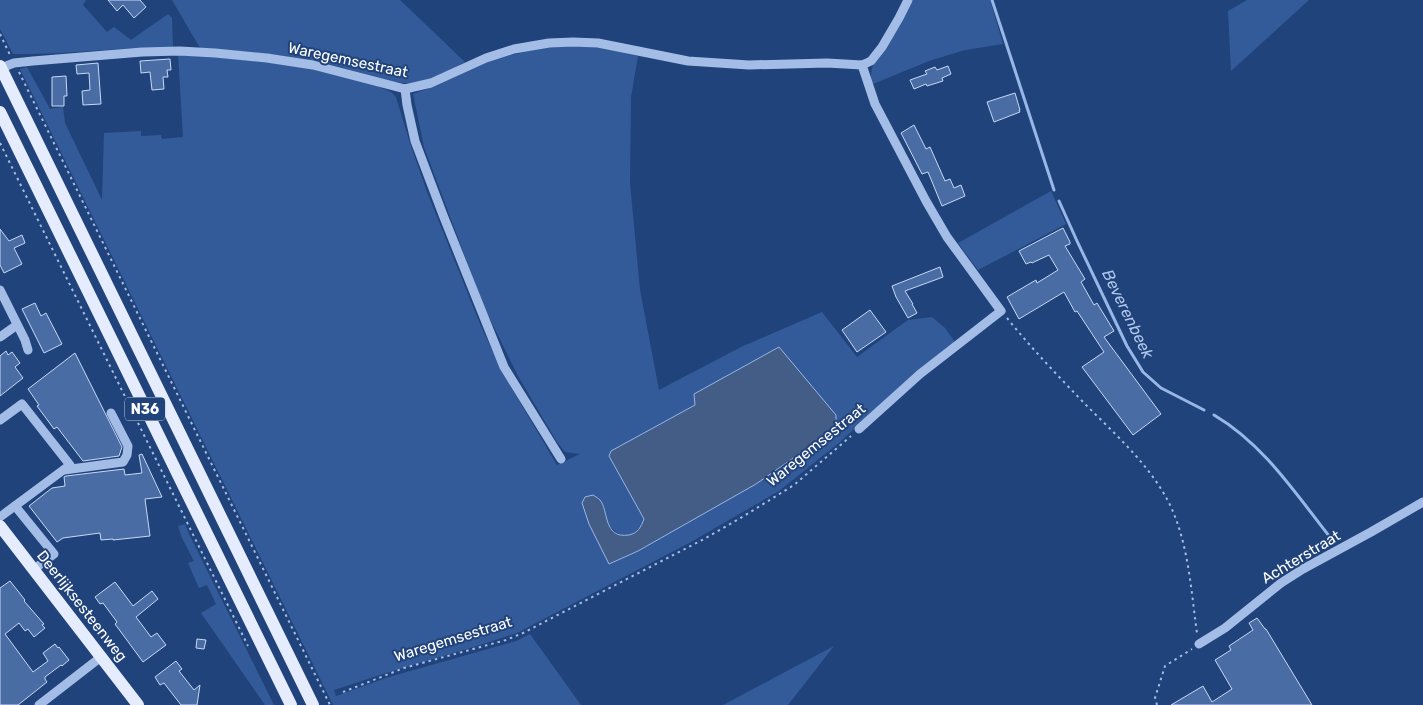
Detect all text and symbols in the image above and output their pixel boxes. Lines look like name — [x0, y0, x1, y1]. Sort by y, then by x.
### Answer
street label: Waregemsestraat — [286, 39, 410, 82]
water label: Beverenbeek — [1098, 266, 1158, 362]
road number: N36 — [125, 398, 165, 420]
street label: Waregemsestraat — [763, 400, 869, 490]
street label: Achterstraat — [1258, 526, 1344, 588]
street label: Deerlijksesteenweg — [33, 547, 131, 665]
street label: Waregemsestraat — [392, 613, 514, 665]

